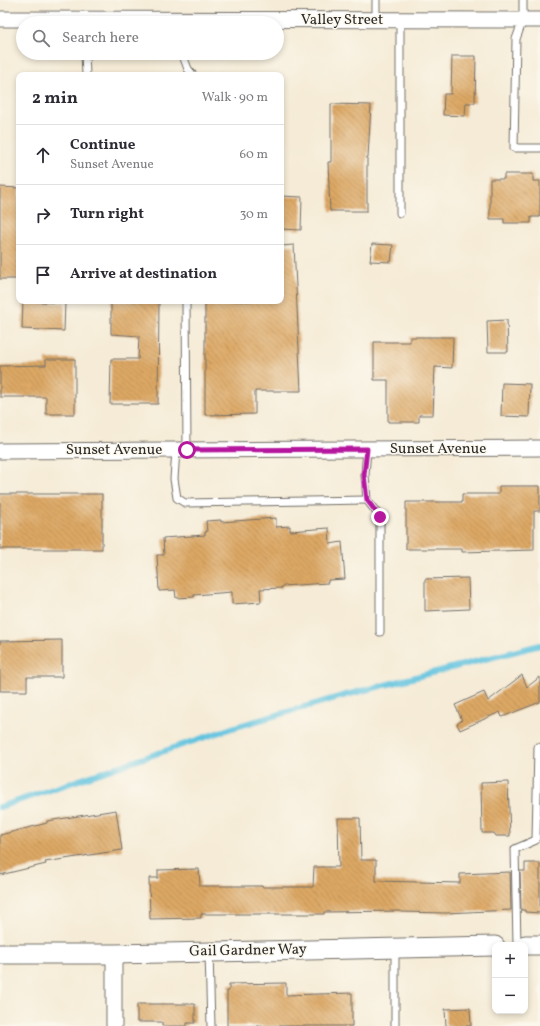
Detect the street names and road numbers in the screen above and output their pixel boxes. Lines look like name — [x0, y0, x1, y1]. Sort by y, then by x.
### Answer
street label: Valley Street — [301, 10, 383, 31]
street label: Sunset Avenue — [390, 439, 486, 460]
street label: Sunset Avenue — [66, 440, 162, 461]
street label: Gail Gardner Way — [189, 939, 307, 963]

